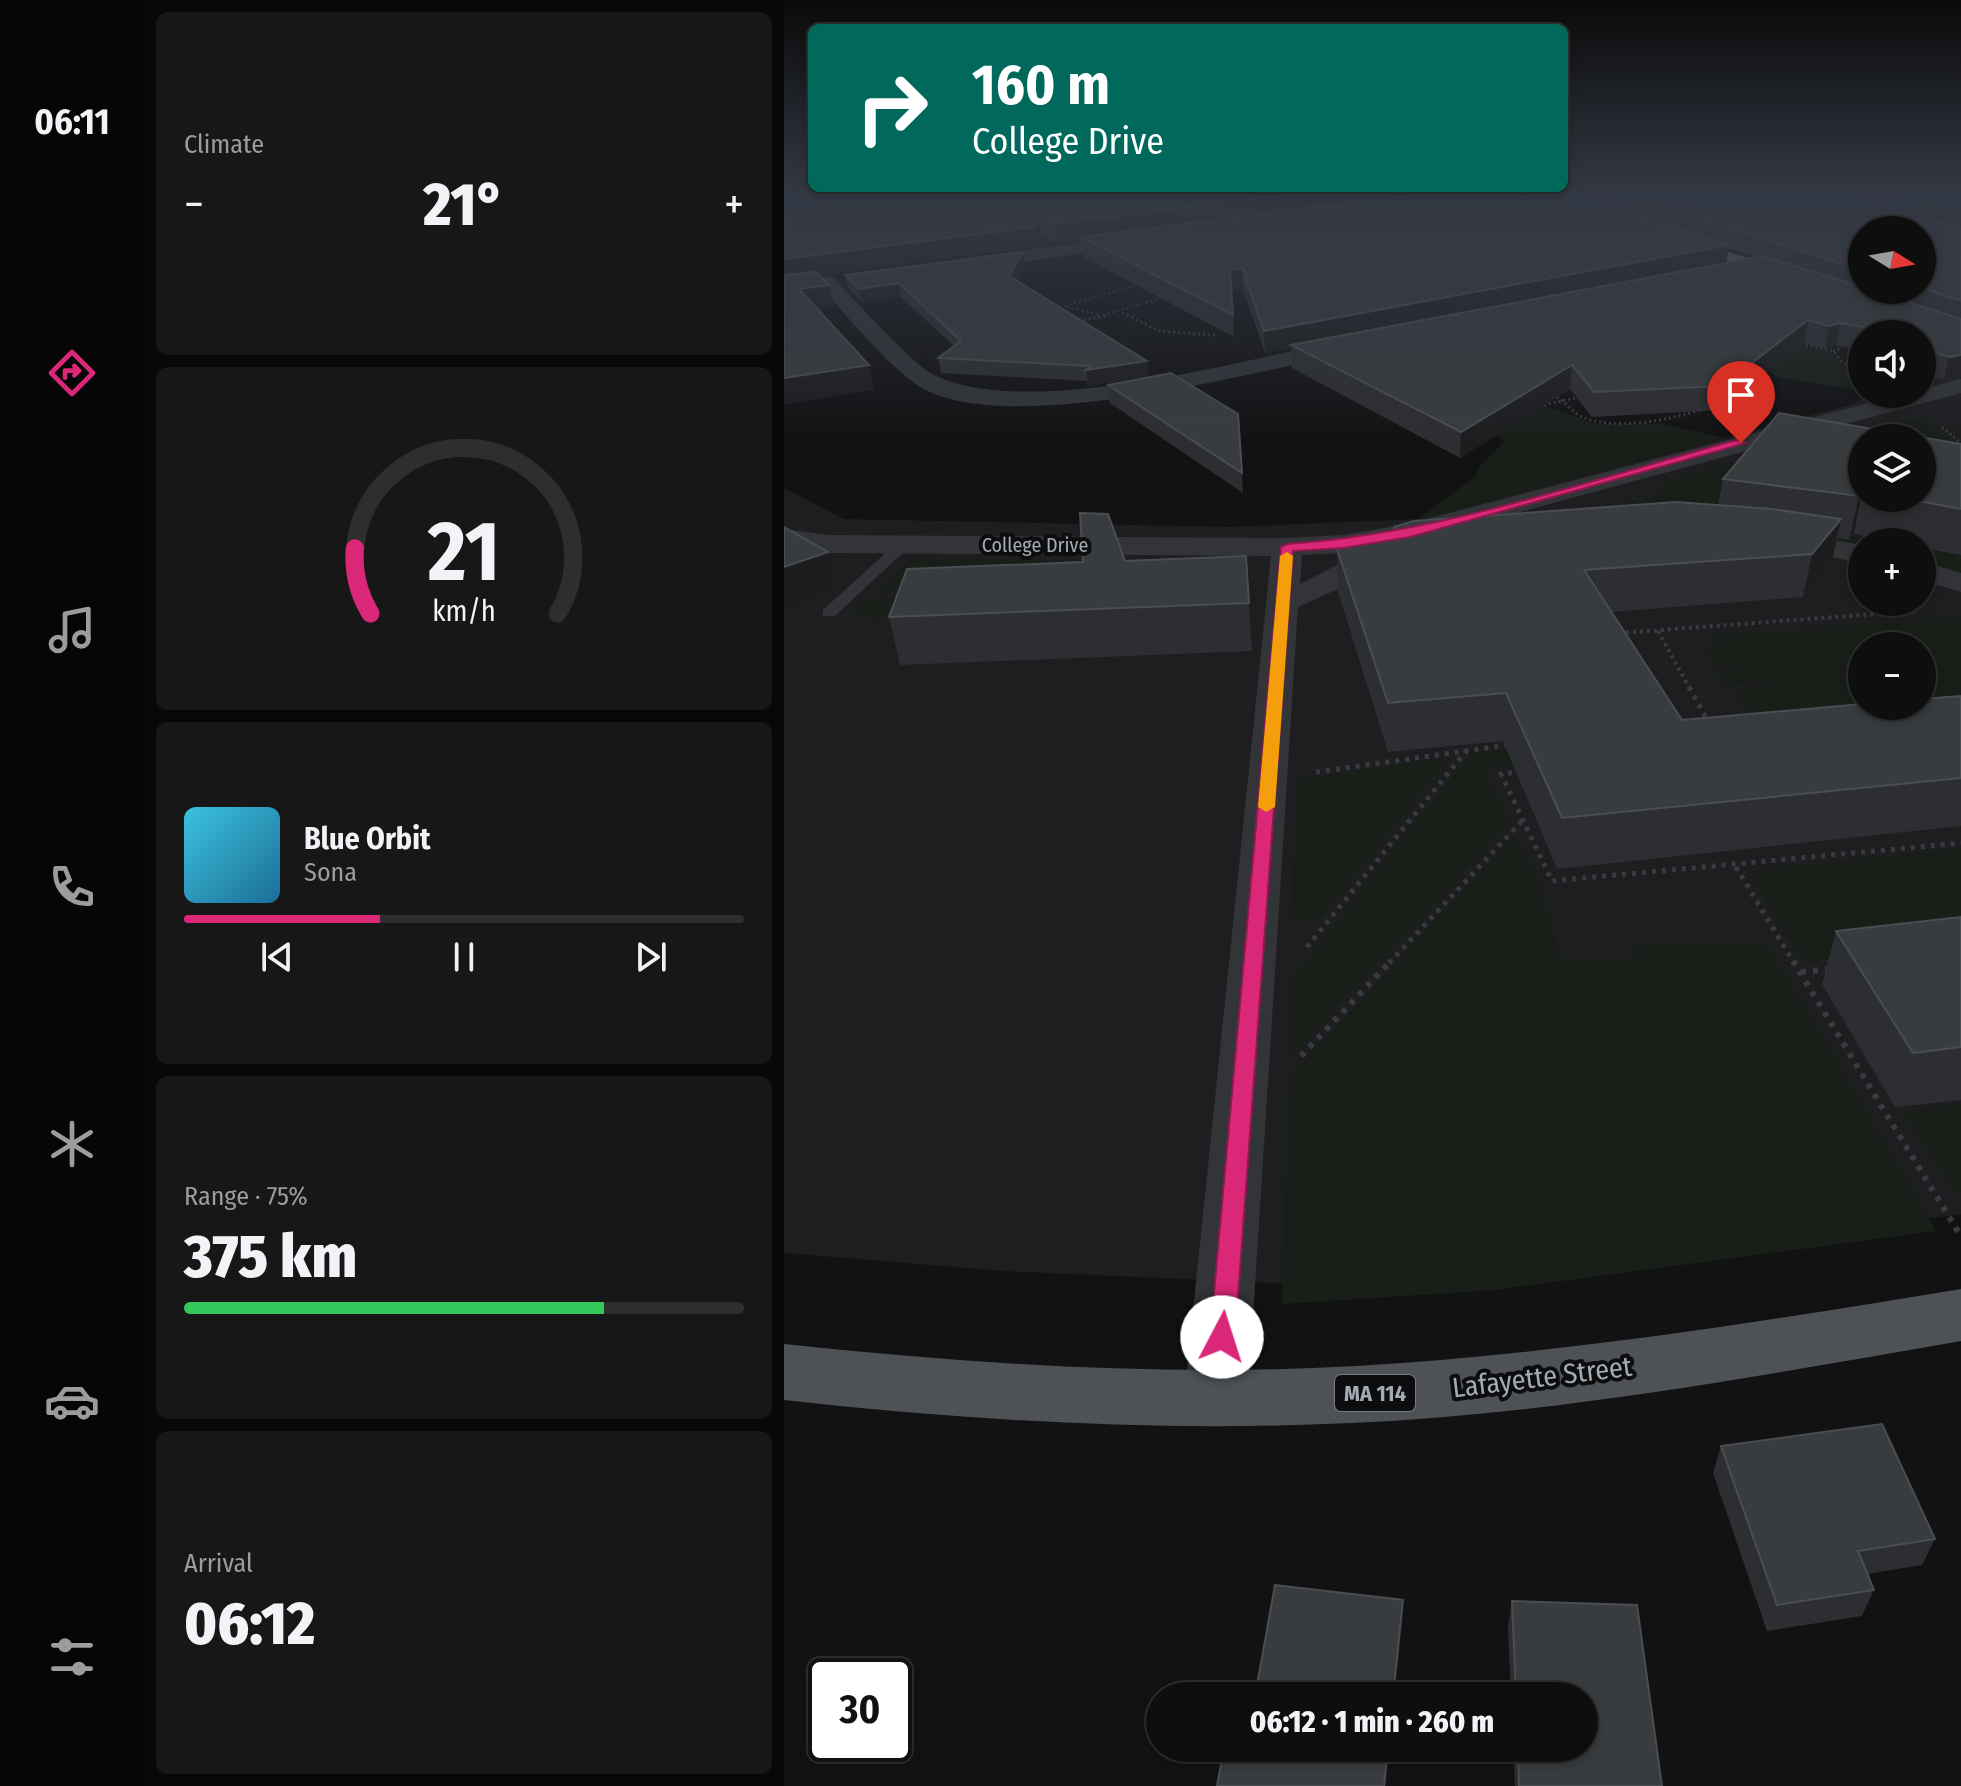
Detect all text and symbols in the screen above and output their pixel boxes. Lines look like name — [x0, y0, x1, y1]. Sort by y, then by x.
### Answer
text: 160 m — [972, 52, 1110, 119]
icon: right — [840, 56, 944, 160]
text: 06:11 — [34, 100, 110, 144]
text: College Drive — [972, 120, 1164, 164]
text: Climate — [184, 129, 264, 160]
text: 21° — [423, 169, 505, 241]
text: − — [184, 178, 204, 231]
text: + — [724, 178, 744, 231]
north arrow — [1848, 216, 1936, 304]
map controls — [1848, 216, 1936, 720]
button: sound — [1848, 320, 1936, 408]
icon: directions — [44, 345, 100, 401]
pin — [1707, 361, 1775, 443]
icon: arrive — [1719, 373, 1763, 417]
button: layers — [1848, 424, 1936, 512]
text: 21 — [427, 502, 500, 602]
button: + — [1848, 528, 1936, 616]
street label: College Drive — [982, 533, 1088, 557]
text: km/h — [432, 594, 496, 629]
icon: music — [44, 602, 100, 658]
button: − — [1848, 632, 1936, 720]
text: Blue Orbit — [304, 821, 430, 857]
text: Sona — [304, 857, 357, 888]
icon: phone — [44, 859, 100, 915]
icon: previous — [255, 935, 299, 979]
icon: pause — [442, 935, 486, 979]
icon: next — [629, 935, 673, 979]
icon: climate — [44, 1116, 100, 1172]
text: Range · 75% — [184, 1181, 308, 1212]
text: 375 km — [184, 1221, 357, 1293]
position arrow — [1180, 1295, 1264, 1379]
street label: Lafayette Street — [1450, 1350, 1634, 1404]
icon: car — [44, 1373, 100, 1429]
road number: MA 114 — [1335, 1375, 1415, 1411]
text: Arrival — [184, 1548, 253, 1579]
text: 06:12 — [184, 1588, 315, 1660]
icon: filters — [44, 1629, 100, 1685]
speed limit sign: 30 — [808, 1658, 912, 1762]
text: 06:12 · 1 min · 260 m — [1250, 1704, 1494, 1740]

